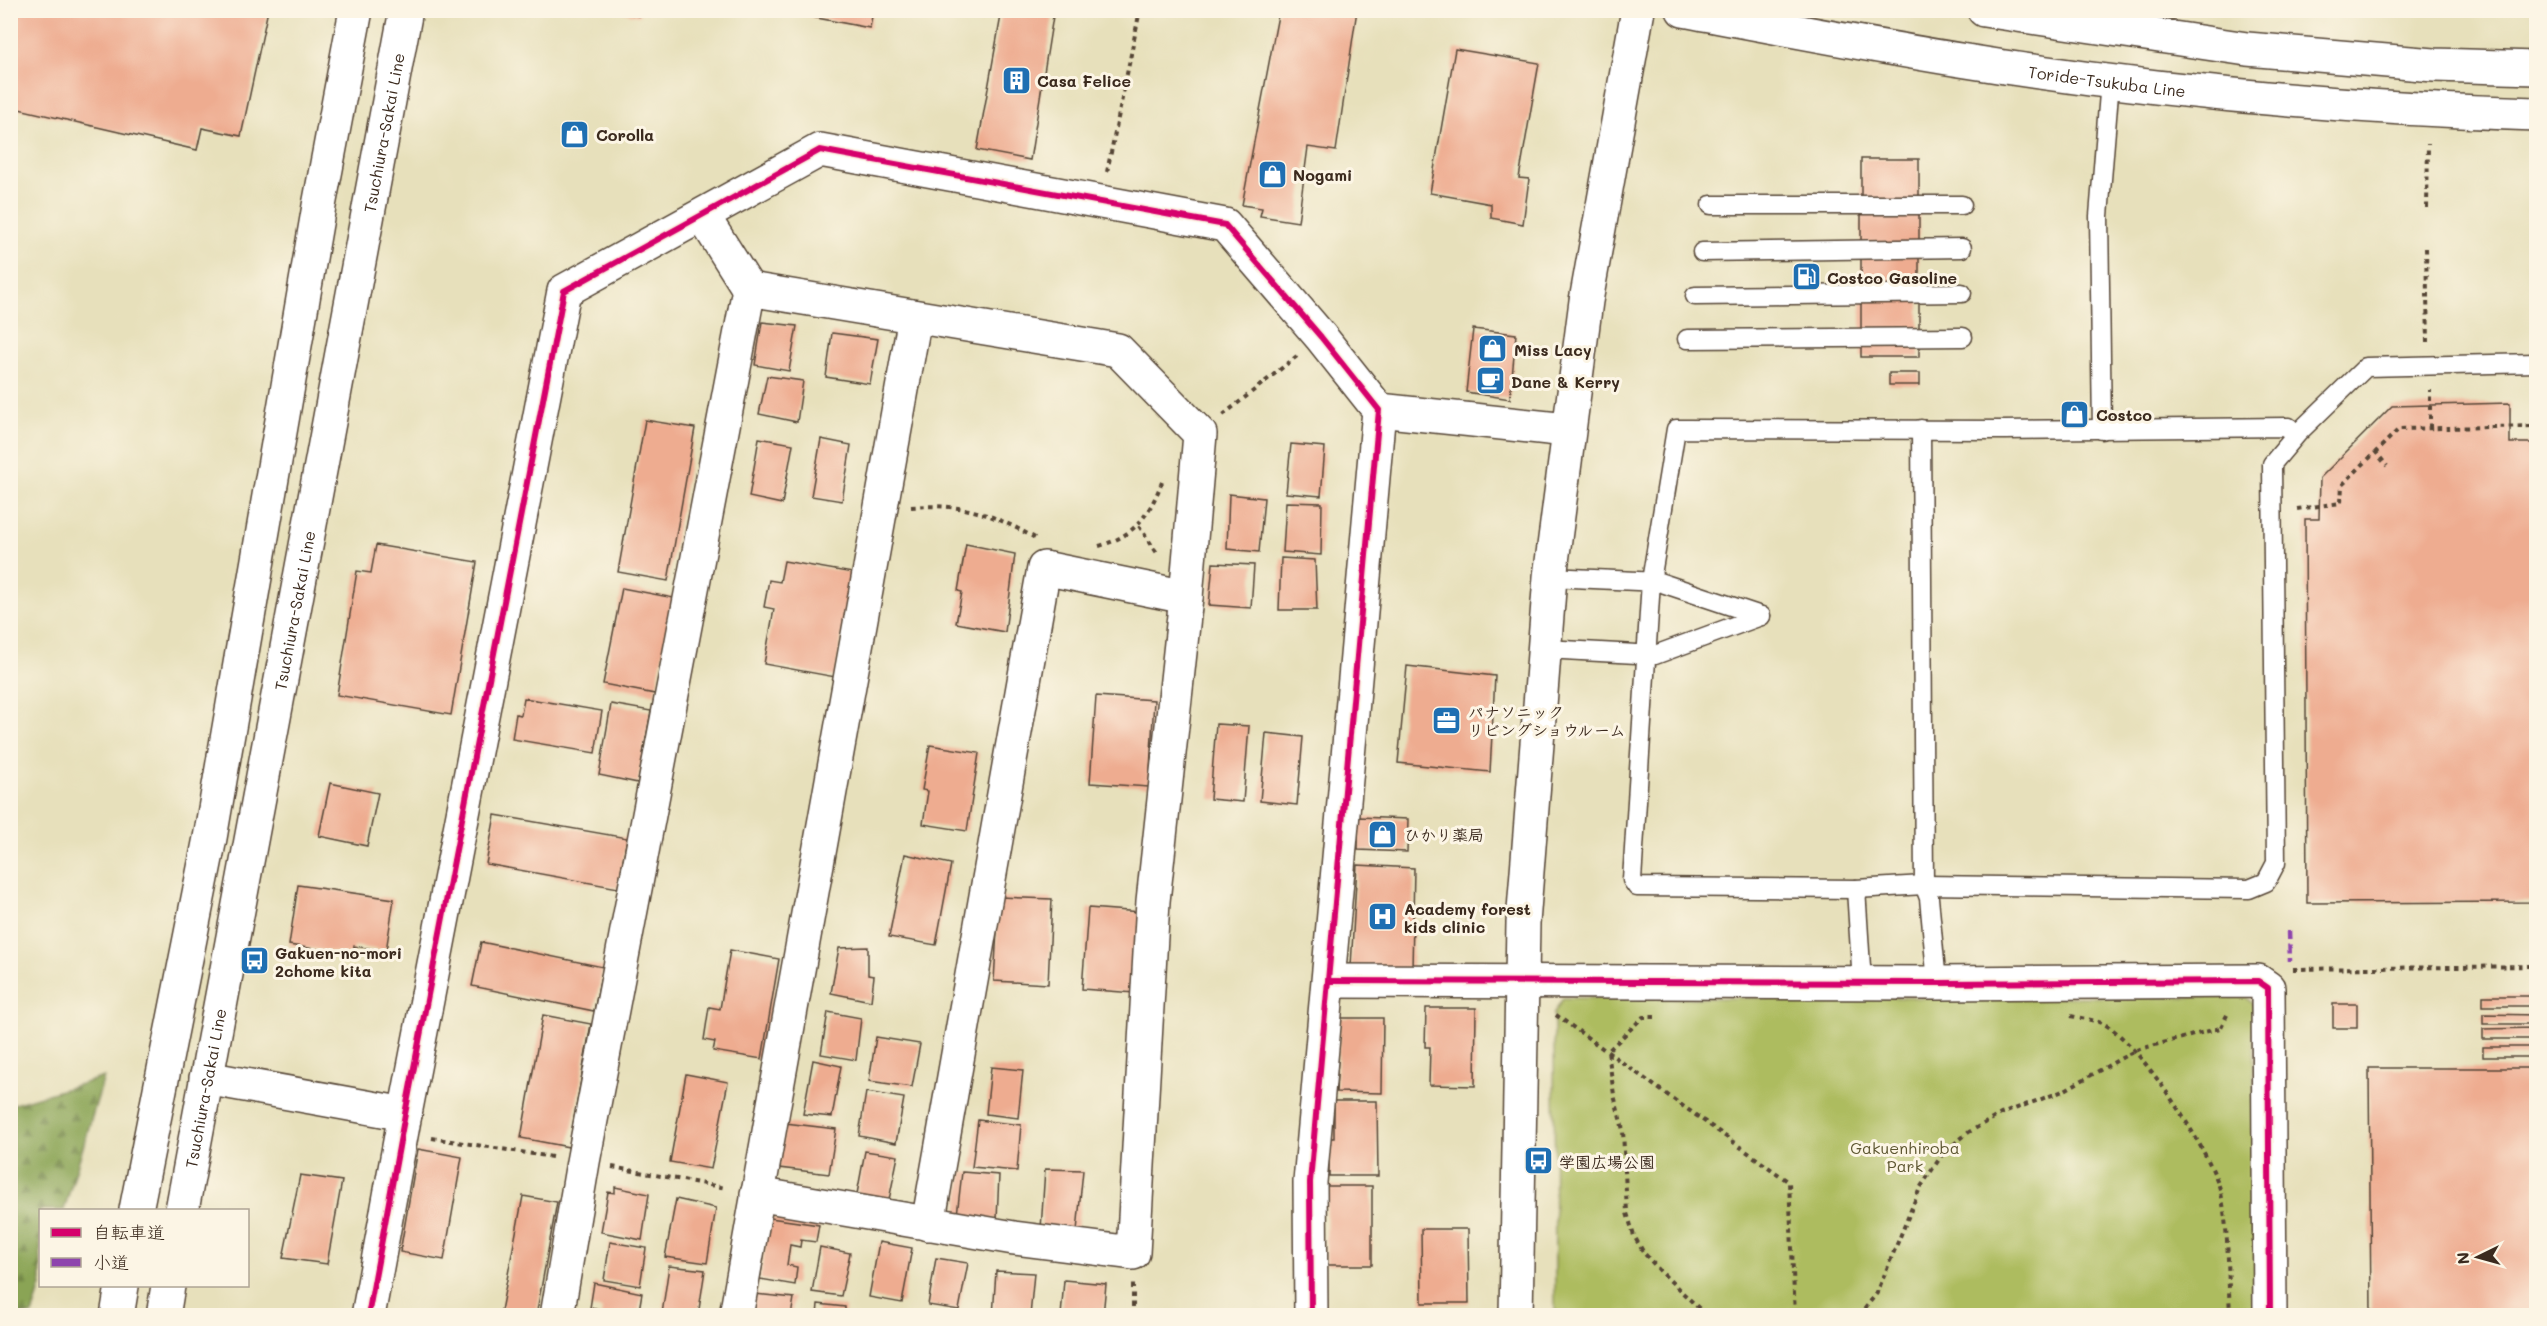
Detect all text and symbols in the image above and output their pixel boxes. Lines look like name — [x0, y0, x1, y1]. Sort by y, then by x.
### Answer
street label: Tsuchiura-Sakai Line — [358, 51, 408, 214]
street label: Toride-Tsukuba Line — [2027, 60, 2187, 101]
building icon: Casa Felice — [1000, 64, 1032, 96]
place label: Casa Felice — [1037, 70, 1131, 91]
shop icon: Corolla — [559, 118, 591, 150]
place label: Corolla — [596, 124, 654, 145]
shop icon: Nogami — [1256, 158, 1288, 190]
place label: Nogami — [1293, 164, 1352, 185]
fuel station icon: Costco Gasoline — [1790, 261, 1822, 293]
place label: Costco Gasoline — [1827, 267, 1957, 288]
shop icon: Miss Lacy — [1477, 333, 1509, 365]
place label: Miss Lacy — [1514, 339, 1592, 360]
cafe icon: Dane & Kerry — [1474, 365, 1506, 397]
place label: Dane & Kerry — [1511, 371, 1620, 392]
shop icon: Costco — [2059, 398, 2091, 430]
place label: Costco — [2096, 404, 2152, 425]
street label: Tsuchiura-Sakai Line — [269, 529, 319, 692]
place label: パナソニック リビングショウルーム — [1468, 701, 1625, 740]
office icon: パナソニック リビングショウルーム — [1431, 704, 1463, 736]
shop icon: ひかり薬局 — [1367, 818, 1399, 850]
place label: ひかり薬局 — [1404, 824, 1484, 845]
place label: Academy forest kids clinic — [1404, 898, 1531, 937]
hospital icon: Academy forest kids clinic — [1367, 901, 1399, 933]
place label: Gakuen-no-mori 2chome kita — [275, 942, 402, 981]
bus stop icon: Gakuen-no-mori 2chome kita — [238, 945, 270, 977]
street label: Tsuchiura-Sakai Line — [180, 1007, 230, 1170]
park label: Gakuenhiroba Park — [1850, 1137, 1960, 1176]
bus stop icon: 学園広場公園 — [1522, 1145, 1554, 1177]
place label: 学園広場公園 — [1559, 1151, 1655, 1172]
legend — [39, 1209, 249, 1287]
text: 自転車道 — [93, 1220, 165, 1244]
north arrow — [2448, 1227, 2508, 1287]
text: 小道 — [93, 1250, 129, 1274]
text: N — [2452, 1251, 2474, 1265]

